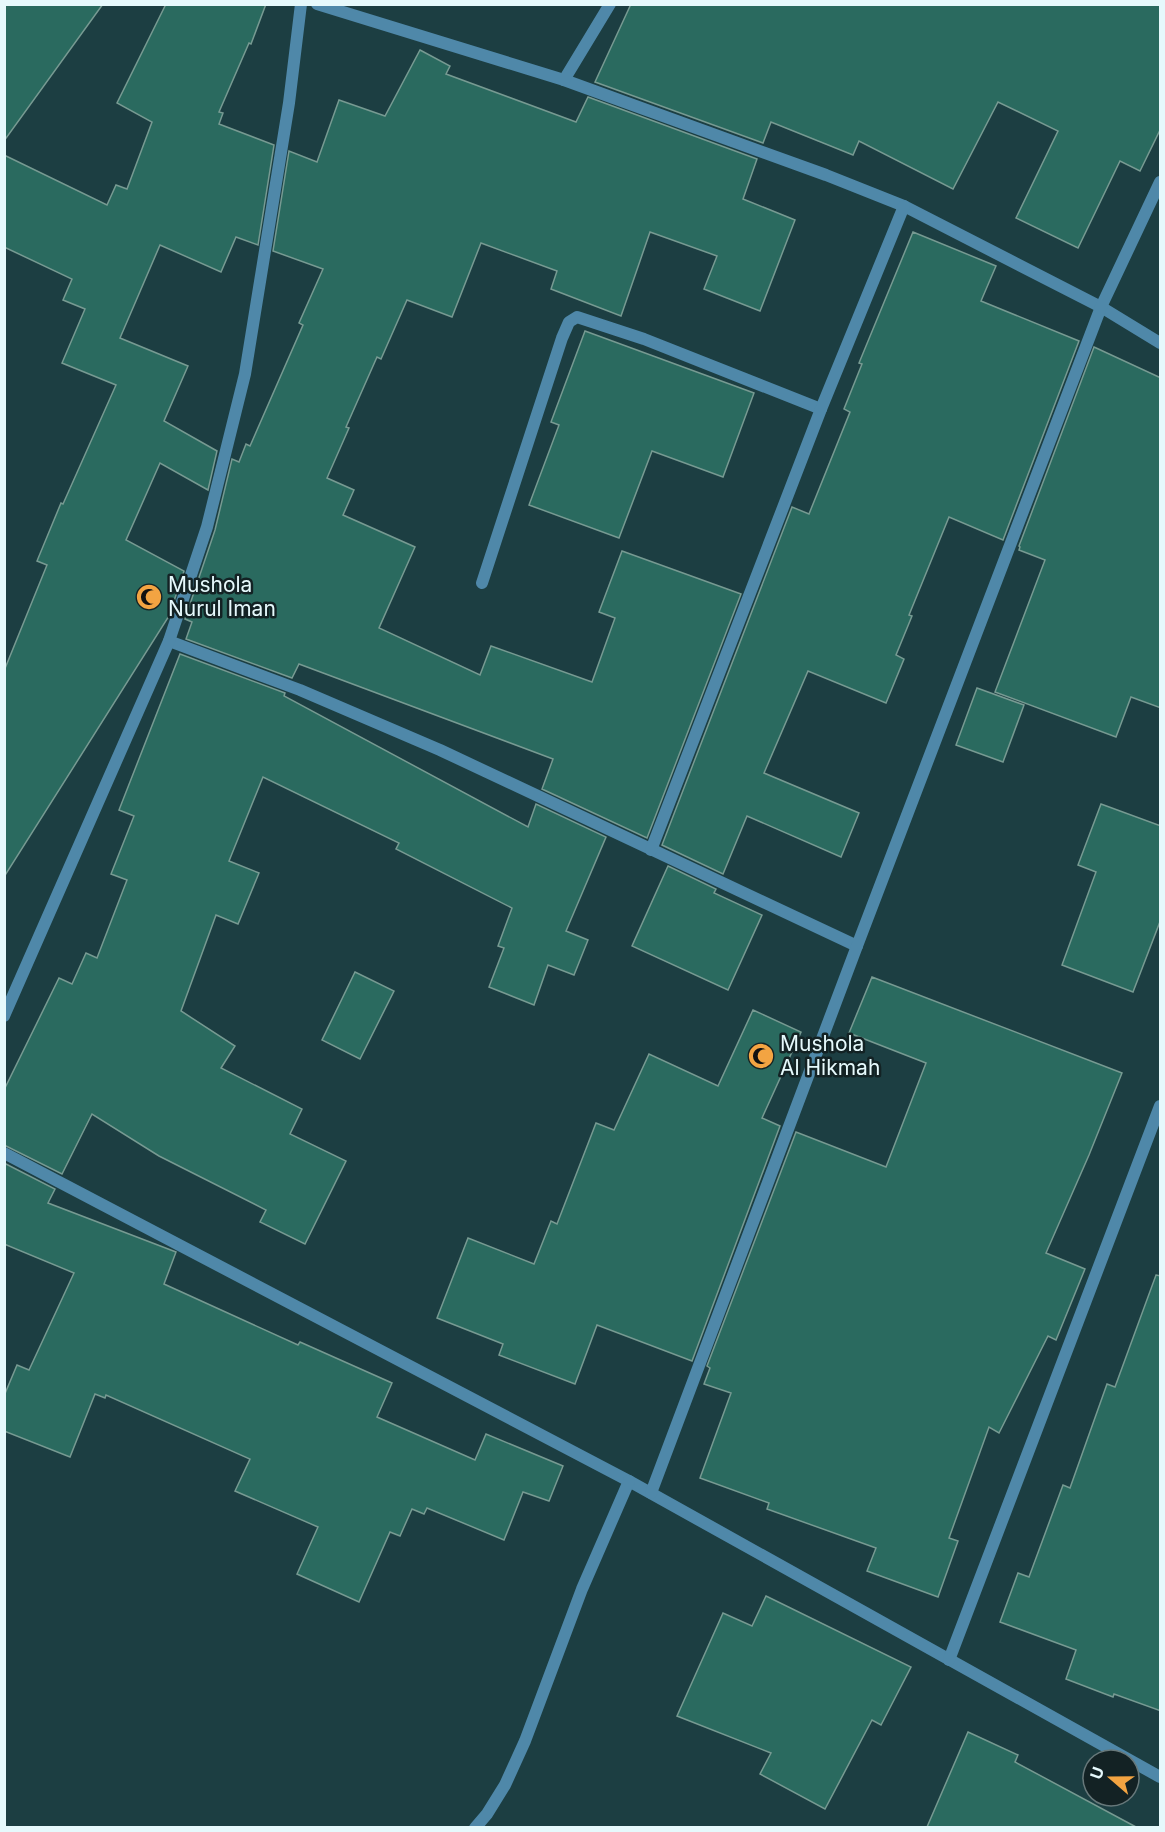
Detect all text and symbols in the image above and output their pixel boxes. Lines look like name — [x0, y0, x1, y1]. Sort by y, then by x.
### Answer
place label: Mushola Nurul Iman — [168, 572, 276, 621]
mosque icon: Mushola Nurul Iman — [134, 582, 164, 612]
place label: Mushola Al Hikmah — [780, 1031, 880, 1080]
mosque icon: Mushola Al Hikmah — [746, 1041, 776, 1071]
north arrow — [1081, 1748, 1141, 1808]
text: U — [1086, 1764, 1108, 1782]

